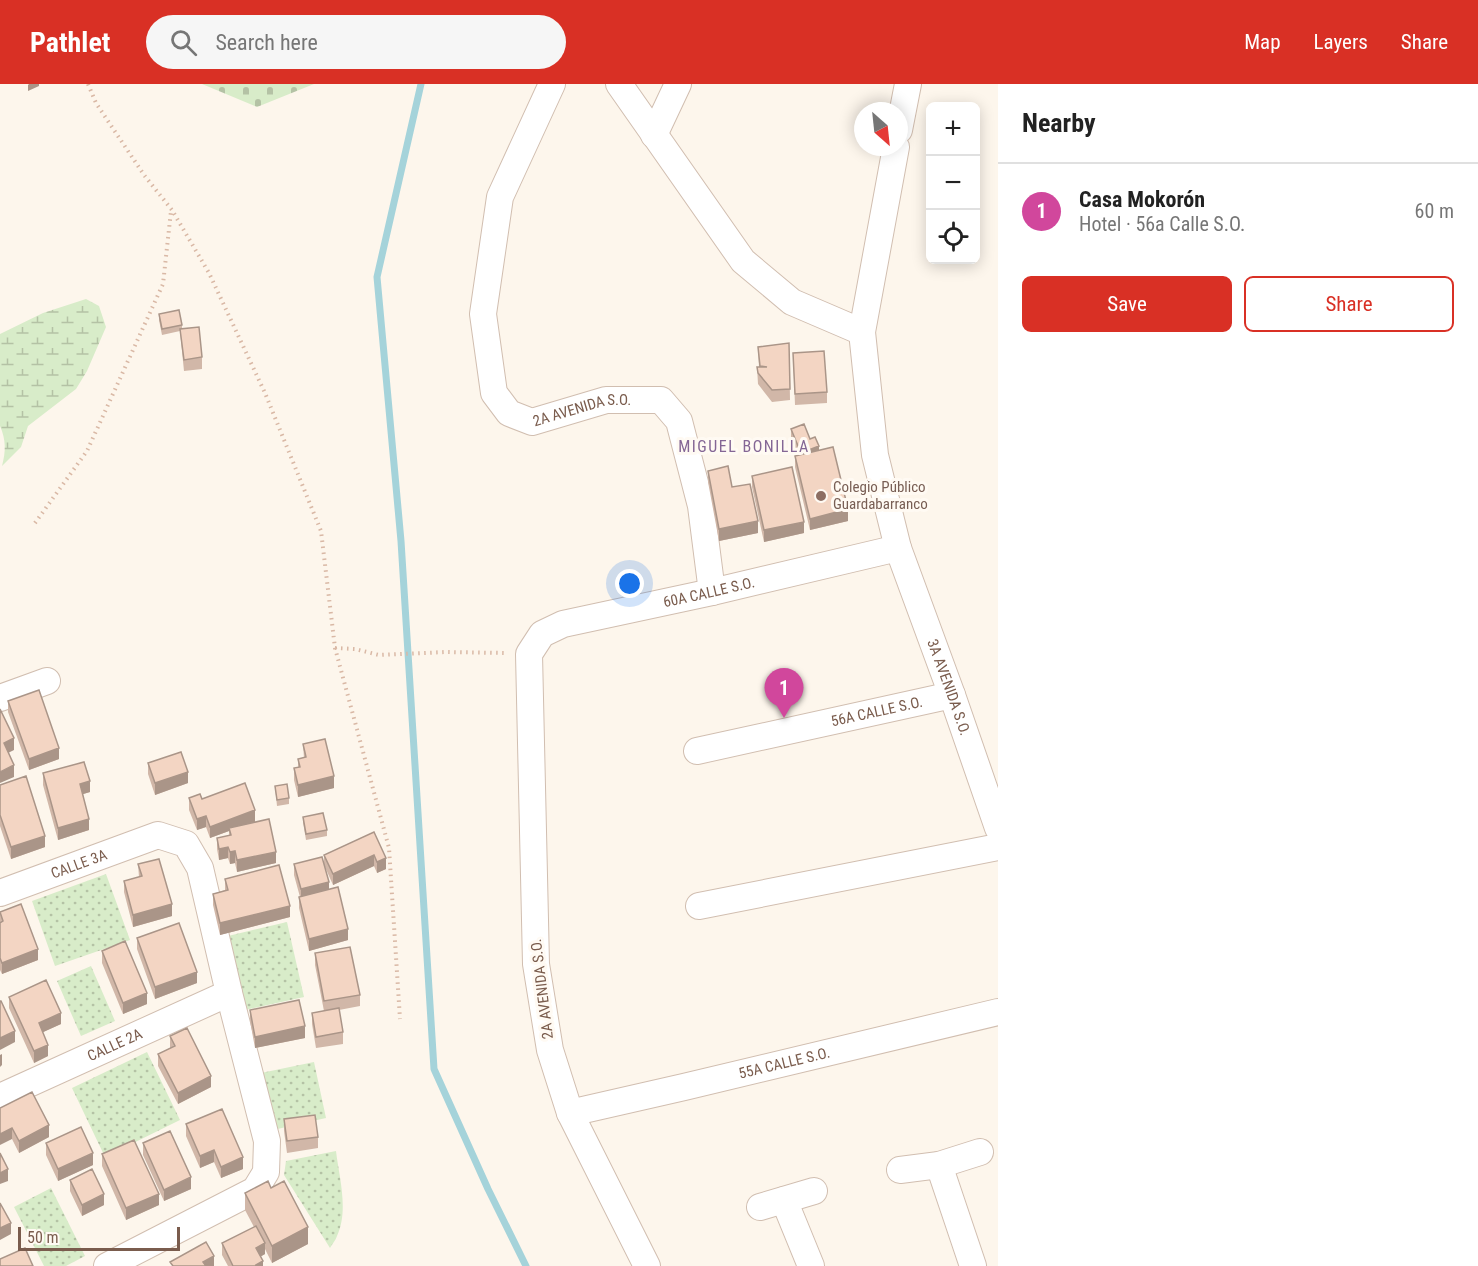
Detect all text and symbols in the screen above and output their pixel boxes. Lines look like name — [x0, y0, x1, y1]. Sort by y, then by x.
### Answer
search box — [146, 15, 566, 69]
text: Pathlet — [30, 26, 110, 59]
icon: search — [167, 26, 200, 59]
text: Search here — [215, 30, 318, 55]
text: Map — [1244, 30, 1281, 54]
text: Layers — [1314, 30, 1368, 54]
text: Share — [1401, 30, 1448, 54]
north arrow — [854, 102, 908, 156]
map controls — [926, 102, 980, 264]
button: + — [926, 102, 980, 156]
text: Nearby — [1022, 108, 1096, 138]
button: − — [926, 156, 980, 210]
text: Casa Mokorón — [1079, 187, 1205, 212]
text: 1 — [1036, 199, 1047, 223]
text: 60 m — [1415, 199, 1454, 223]
button: locate — [926, 210, 980, 264]
text: Hotel · 56a Calle S.O. — [1079, 212, 1245, 236]
button: Save — [1022, 276, 1232, 332]
button: Share — [1244, 276, 1454, 332]
street label: 2A AVENIDA S.O. — [531, 391, 631, 430]
district label: MIGUEL BONILLA — [678, 437, 810, 456]
place label: Colegio Público Guardabarranco — [833, 478, 928, 513]
marker: Colegio Público Guardabarranco — [814, 489, 828, 503]
your location — [615, 569, 644, 598]
street label: 60A CALLE S.O. — [661, 573, 756, 611]
street label: 3A AVENIDA S.O. — [923, 637, 974, 738]
pin: 1 — [764, 668, 804, 718]
street label: 56A CALLE S.O. — [829, 693, 924, 730]
street label: CALLE 3A — [48, 845, 110, 883]
street label: 2A AVENIDA S.O. — [527, 938, 557, 1040]
street label: CALLE 2A — [84, 1024, 145, 1065]
street label: 55A CALLE S.O. — [737, 1043, 832, 1083]
scale bar — [18, 1224, 180, 1252]
text: 50 m — [27, 1228, 59, 1247]

